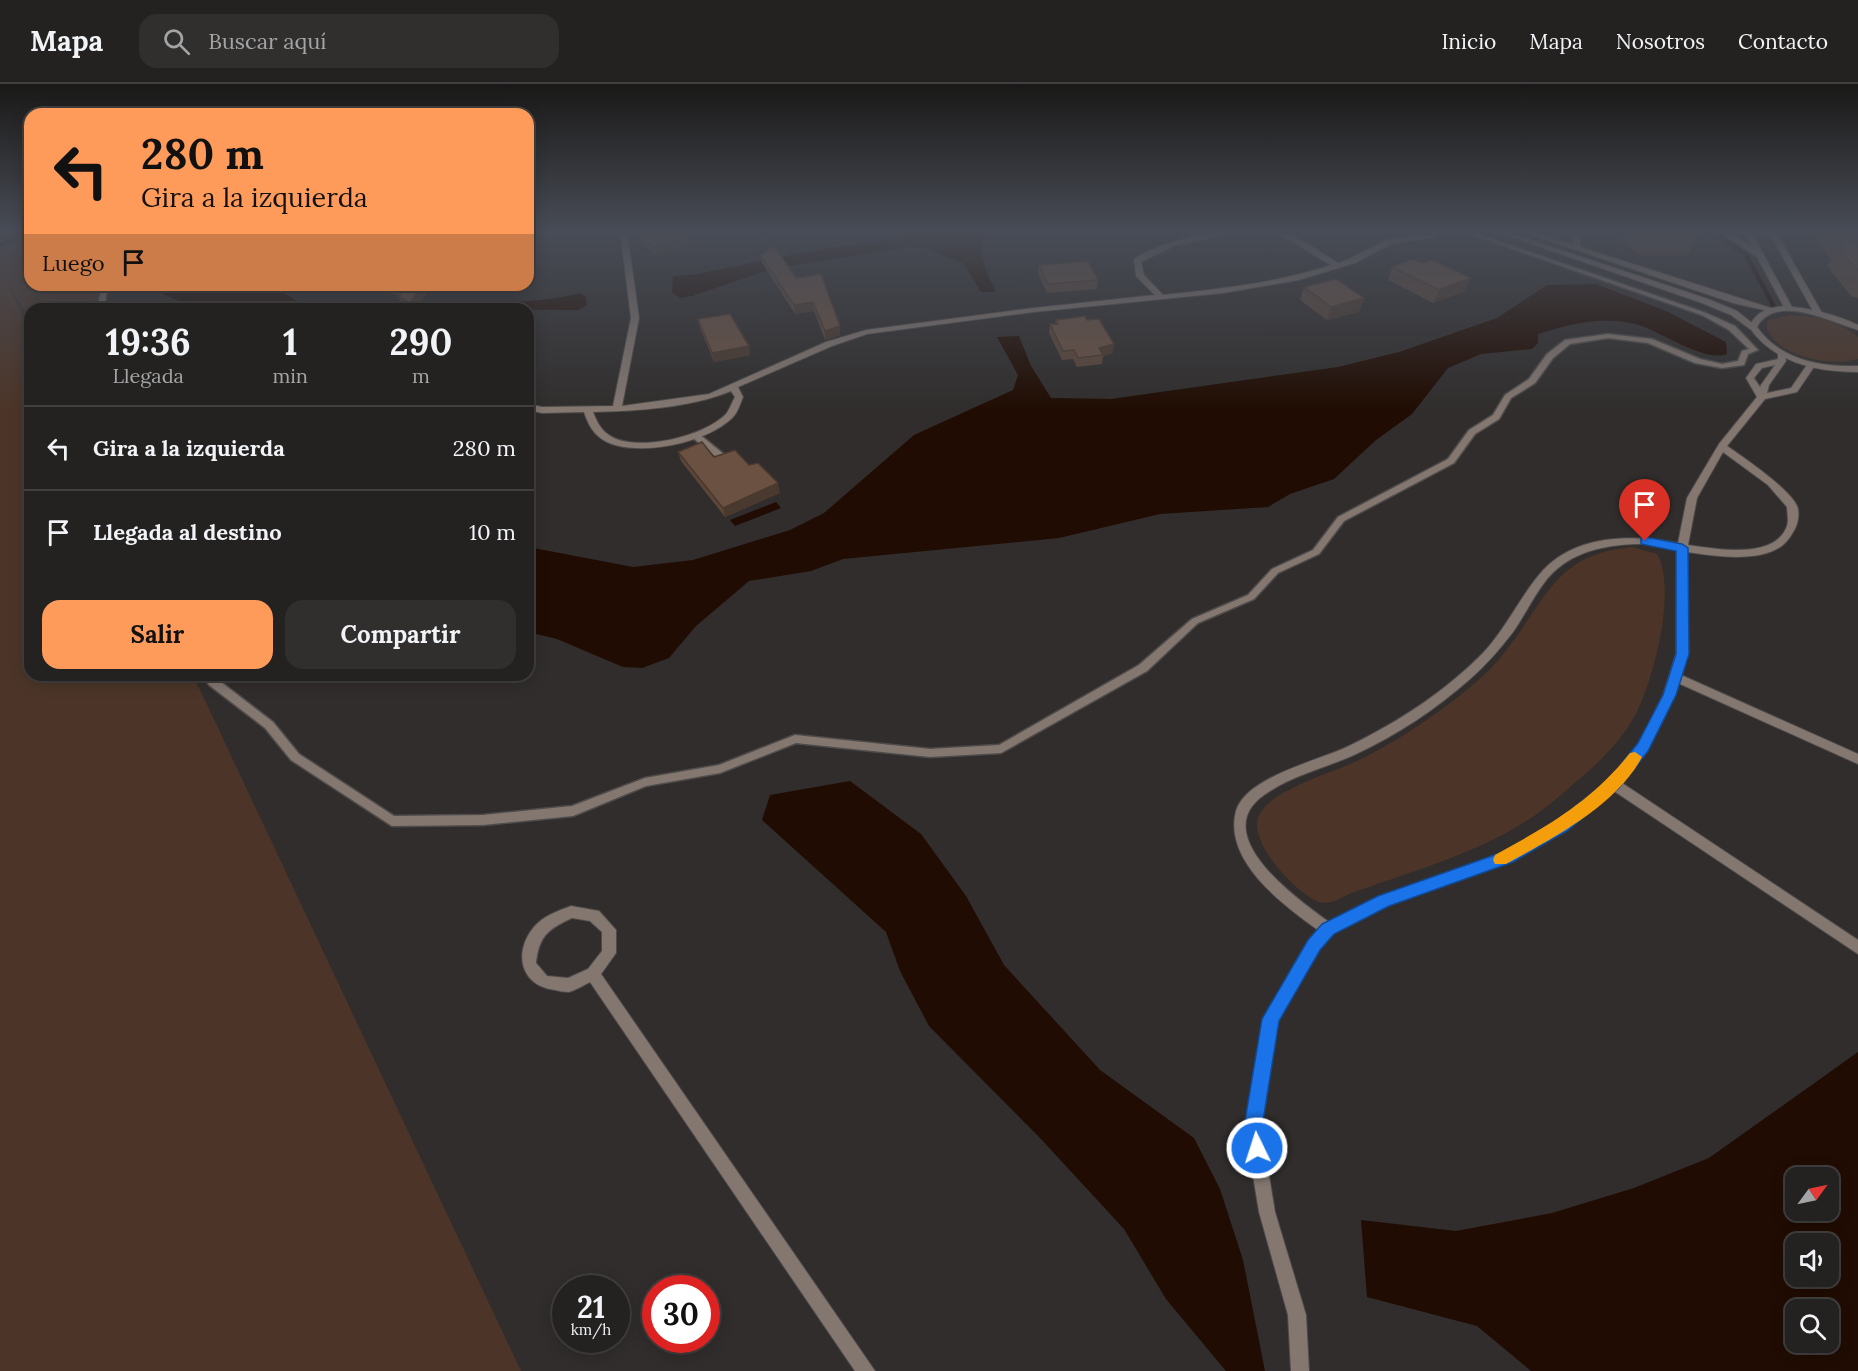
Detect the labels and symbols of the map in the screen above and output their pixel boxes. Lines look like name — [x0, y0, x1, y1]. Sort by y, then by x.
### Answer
pin — [1619, 479, 1670, 541]
position arrow — [1225, 1116, 1289, 1180]
north arrow — [1785, 1167, 1839, 1221]
speed limit sign: 30 — [642, 1275, 720, 1353]

